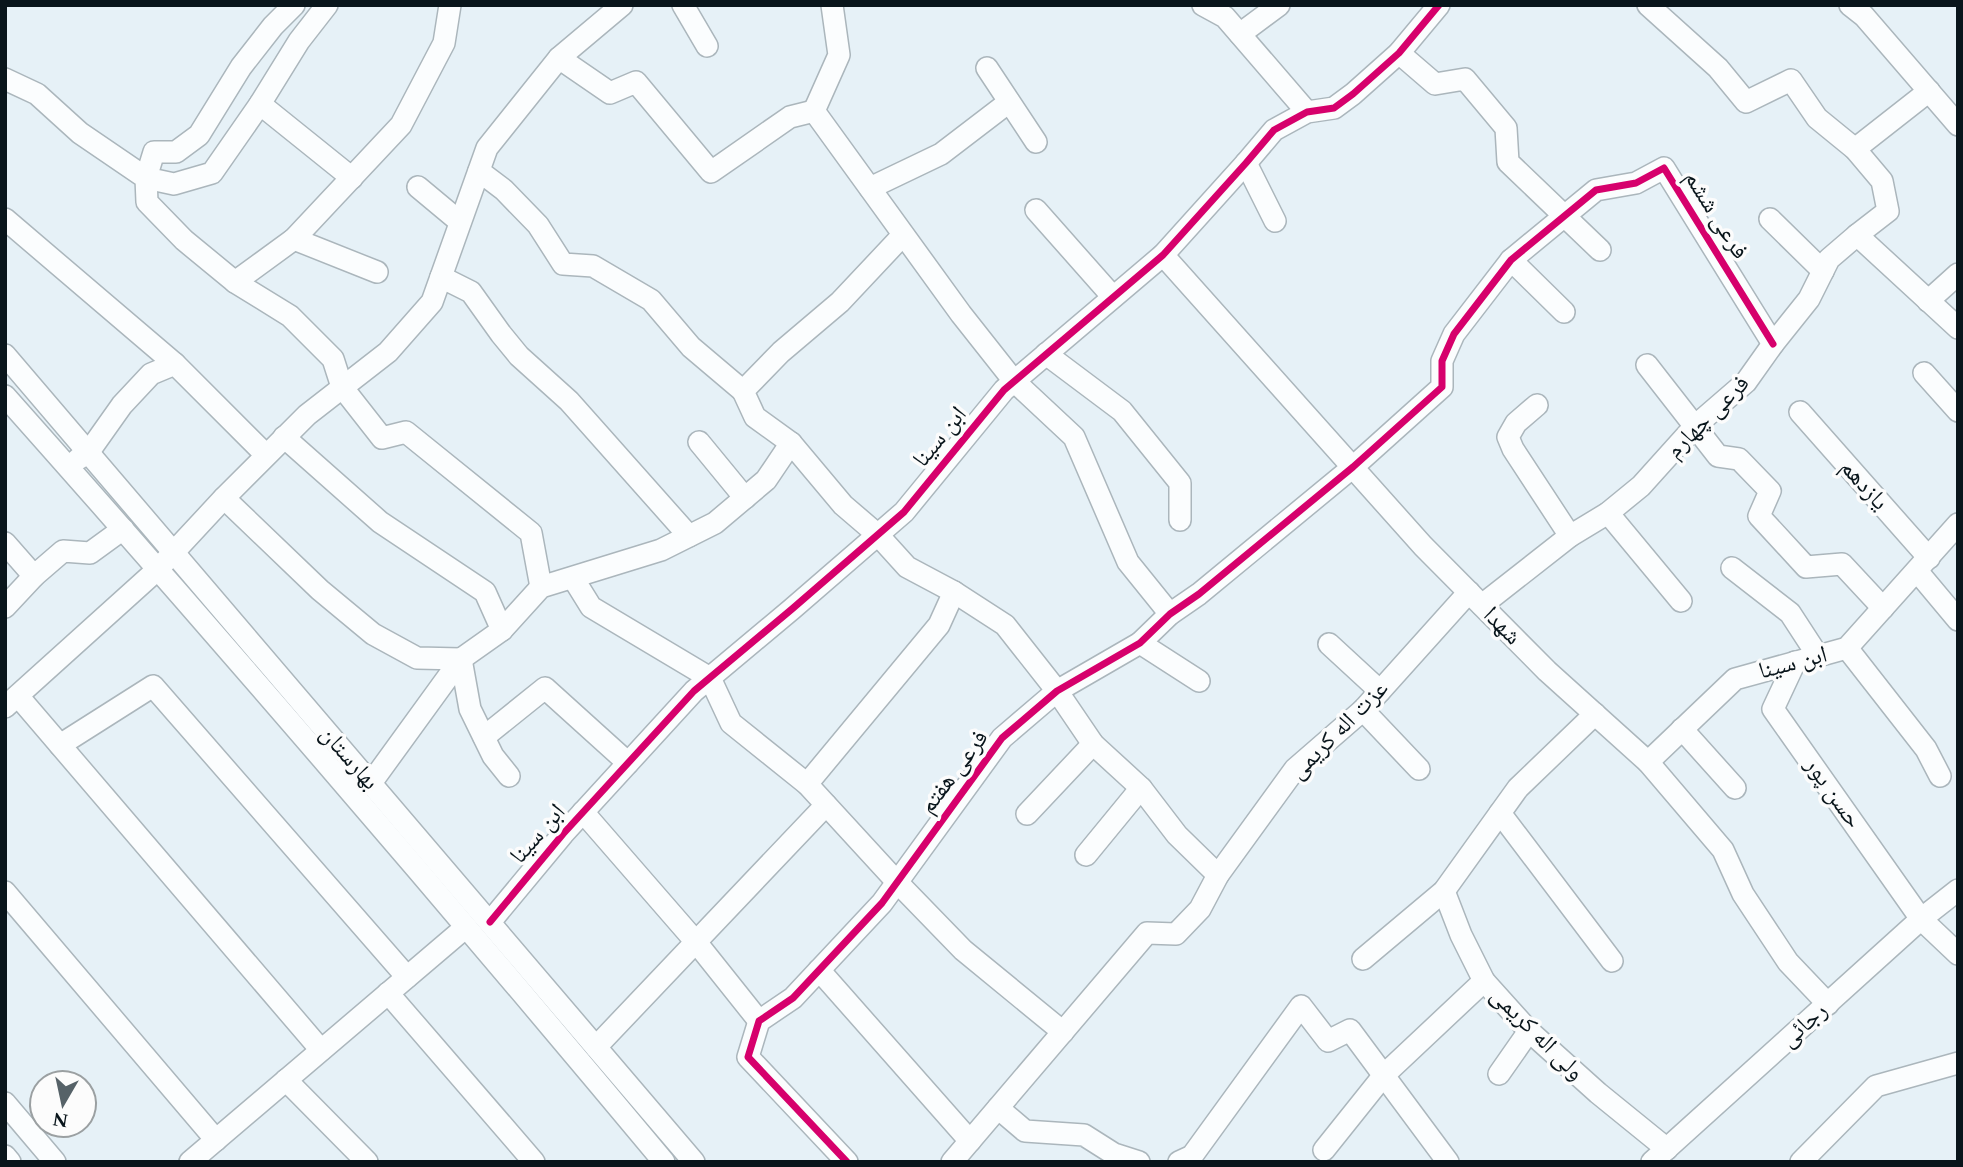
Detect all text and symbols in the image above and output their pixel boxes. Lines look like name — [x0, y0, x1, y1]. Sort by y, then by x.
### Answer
street label: فرعی ششم — [1675, 164, 1757, 266]
street label: فرعی چهارم — [1658, 367, 1758, 467]
street label: ابن سینا — [904, 399, 976, 475]
street label: یازدهم — [1831, 451, 1897, 519]
street label: شهدا — [1474, 598, 1530, 654]
street label: ابن سینا — [1755, 637, 1831, 689]
street label: عزت اله کریمی — [1281, 672, 1397, 788]
street label: بهارستان — [311, 718, 387, 798]
street label: فرعی هفتم — [910, 722, 998, 822]
street label: حسن پور — [1795, 749, 1871, 836]
street label: ابن سینا — [501, 796, 575, 872]
street label: ولی اله کریمی — [1482, 979, 1592, 1089]
street label: رجائی — [1772, 994, 1836, 1056]
north arrow — [28, 1069, 98, 1139]
text: N — [51, 1104, 71, 1135]

